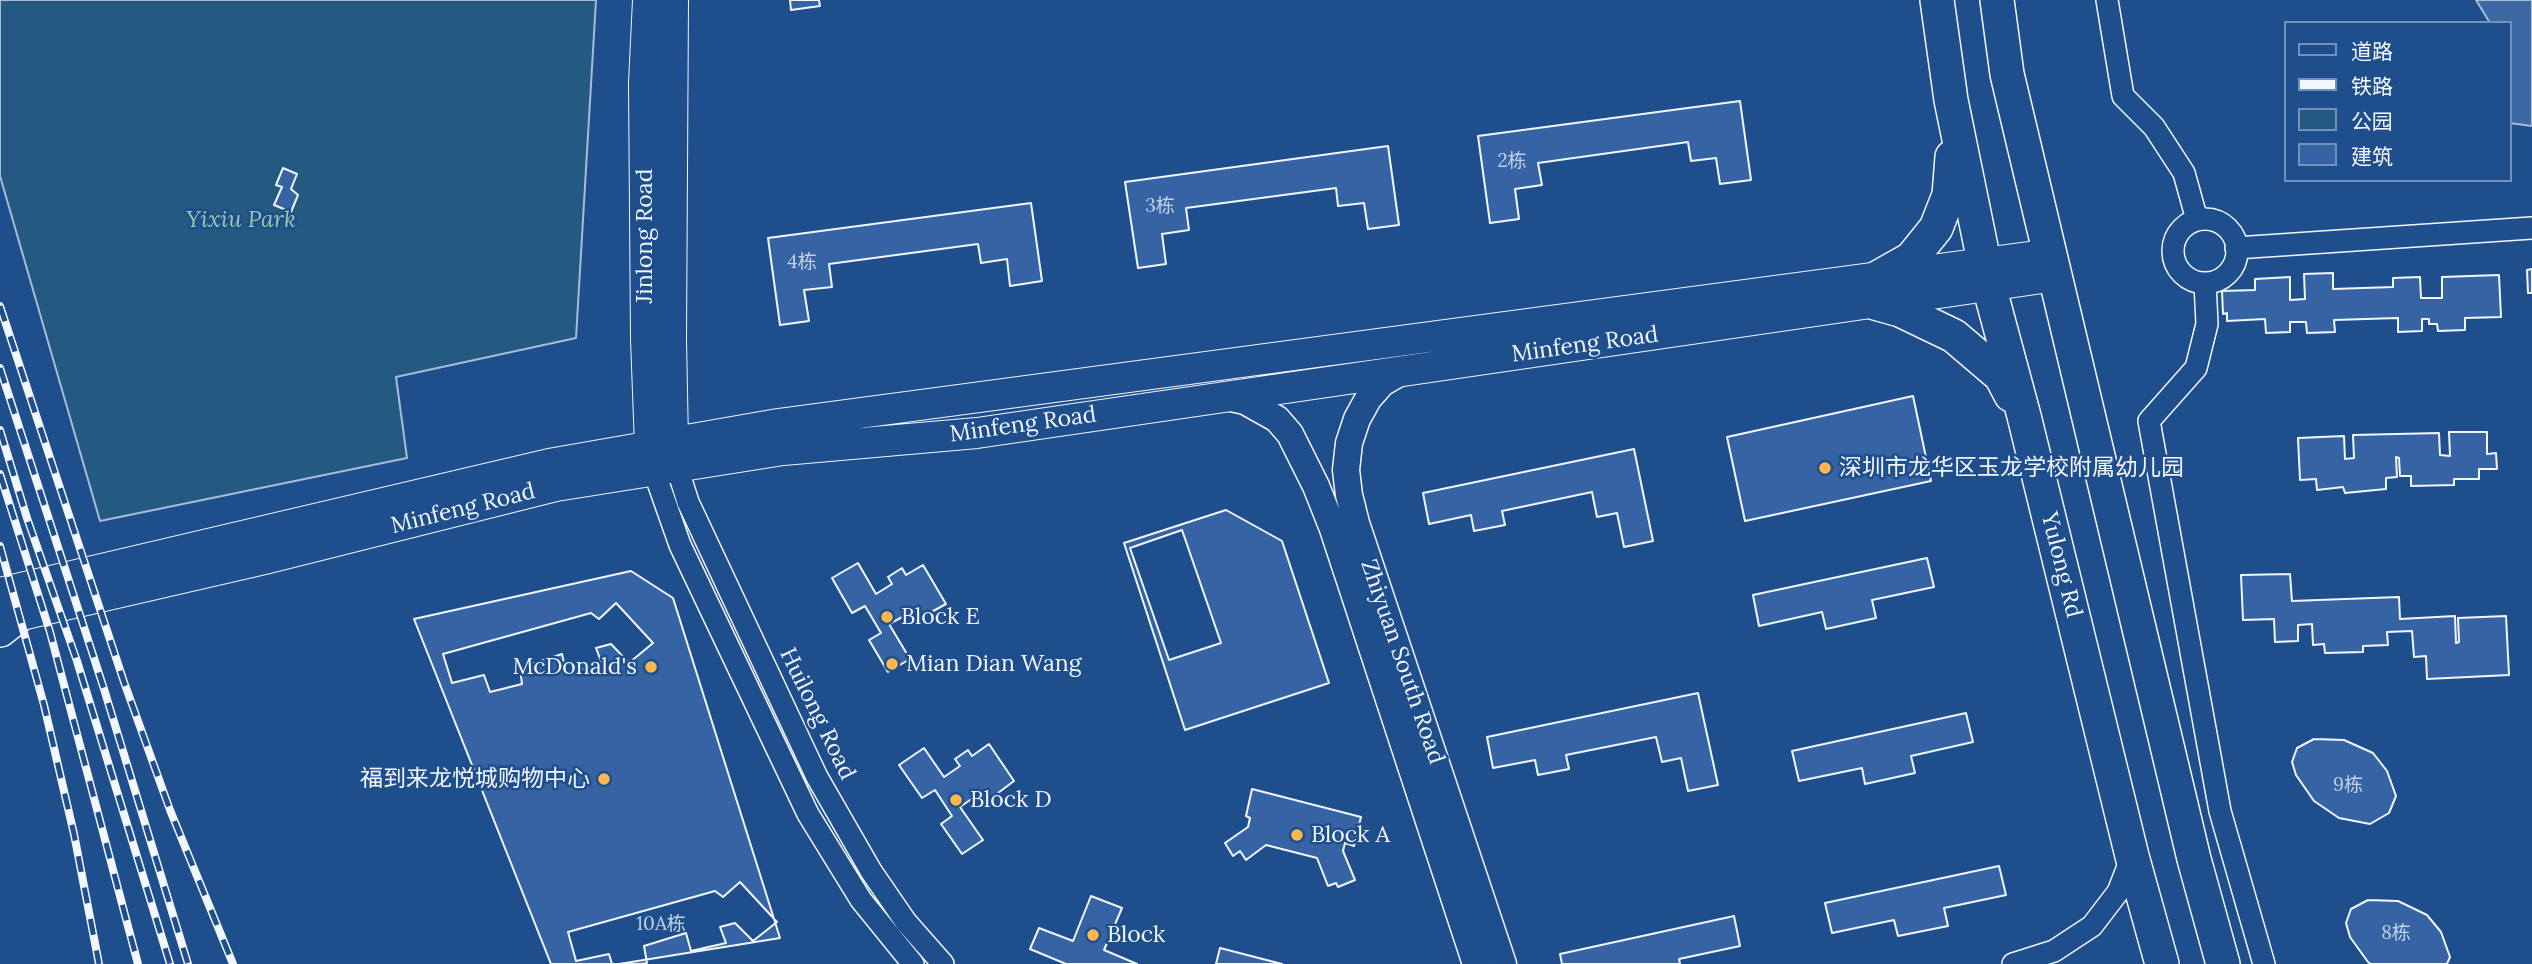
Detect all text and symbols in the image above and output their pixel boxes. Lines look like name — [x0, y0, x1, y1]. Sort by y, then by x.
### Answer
legend — [2284, 21, 2511, 182]
text: 道路 — [2351, 38, 2393, 65]
text: 铁路 — [2351, 73, 2393, 100]
text: 公园 — [2351, 108, 2393, 135]
text: 建筑 — [2351, 143, 2393, 170]
house number: 2栋 — [1497, 151, 1527, 173]
street label: Jinlong Road — [631, 169, 659, 303]
house number: 3栋 — [1145, 196, 1175, 218]
park label: Yixiu Park — [186, 206, 296, 234]
house number: 4栋 — [787, 252, 817, 274]
street label: Minfeng Road — [1510, 321, 1660, 369]
street label: Minfeng Road — [948, 401, 1098, 449]
place label: 深圳市龙华区玉龙学校附属幼儿园 — [1839, 454, 2184, 482]
marker: 深圳市龙华区玉龙学校附属幼儿园 — [1817, 460, 1833, 476]
street label: Minfeng Road — [388, 478, 538, 540]
street label: Yulong Rd — [2035, 509, 2087, 621]
street label: Zhiyuan South Road — [1354, 556, 1450, 768]
place label: Block E — [901, 603, 980, 631]
marker: Block E — [879, 609, 895, 625]
street label: Huilong Road — [773, 643, 861, 785]
place label: Mian Dian Wang — [906, 650, 1081, 678]
place label: McDonald's — [512, 653, 637, 681]
marker: Mian Dian Wang — [884, 656, 900, 672]
marker: McDonald's — [643, 659, 659, 675]
place label: 福到来龙悦城购物中心 — [360, 765, 590, 793]
marker: 福到来龙悦城购物中心 — [596, 771, 612, 787]
house number: 9栋 — [2333, 775, 2363, 797]
place label: Block D — [970, 786, 1052, 814]
marker: Block D — [948, 792, 964, 808]
place label: Block A — [1311, 821, 1390, 849]
marker: Block A — [1289, 827, 1305, 843]
house number: 10A栋 — [636, 914, 686, 936]
place label: Block — [1107, 921, 1165, 949]
house number: 8栋 — [2381, 923, 2411, 945]
marker: Block — [1085, 927, 1101, 943]

